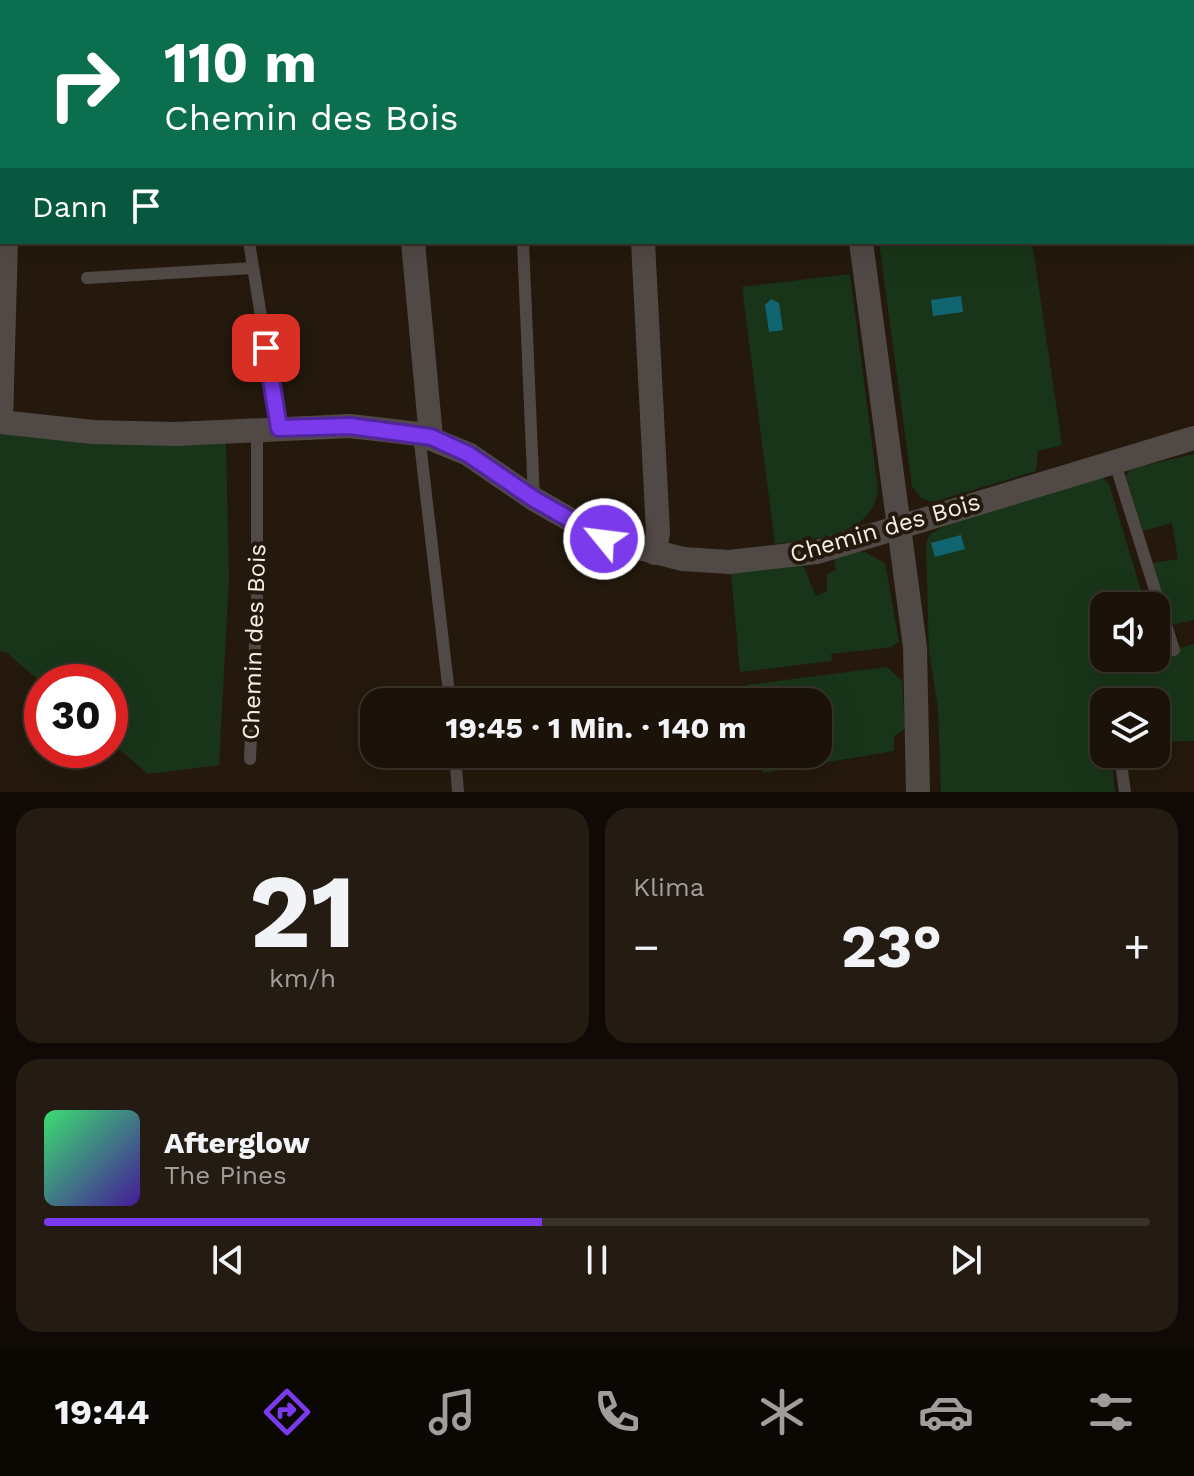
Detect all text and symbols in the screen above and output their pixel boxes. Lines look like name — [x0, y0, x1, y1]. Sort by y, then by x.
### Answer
text: 110 m — [164, 30, 317, 96]
icon: right — [32, 32, 136, 136]
text: Chemin des Bois — [164, 97, 458, 139]
icon: arrive — [124, 184, 168, 228]
text: Dann — [32, 189, 108, 224]
pin — [232, 314, 300, 382]
icon: arrive — [244, 326, 288, 370]
street label: Chemin des Bois — [787, 487, 983, 569]
position arrow — [562, 497, 646, 581]
street label: Chemin des Bois — [237, 543, 271, 741]
map controls — [1090, 592, 1170, 768]
button: sound — [1090, 592, 1170, 672]
speed limit sign: 30 — [24, 664, 128, 768]
button: layers — [1090, 688, 1170, 768]
text: 19:45 · 1 Min. · 140 m — [446, 710, 746, 745]
text: 21 — [249, 850, 356, 972]
text: Klima — [633, 872, 704, 902]
text: 23° — [841, 911, 942, 982]
text: − — [633, 921, 660, 973]
text: + — [1123, 921, 1150, 973]
text: km/h — [269, 963, 336, 993]
text: Afterglow — [164, 1125, 310, 1160]
text: The Pines — [164, 1160, 287, 1190]
icon: previous — [206, 1238, 250, 1282]
icon: pause — [575, 1238, 619, 1282]
icon: next — [944, 1238, 988, 1282]
icon: directions — [259, 1384, 315, 1440]
icon: music — [424, 1384, 480, 1440]
icon: phone — [589, 1384, 645, 1440]
icon: climate — [754, 1384, 810, 1440]
icon: car — [918, 1384, 974, 1440]
icon: filters — [1083, 1384, 1139, 1440]
text: 19:44 — [54, 1391, 150, 1433]

